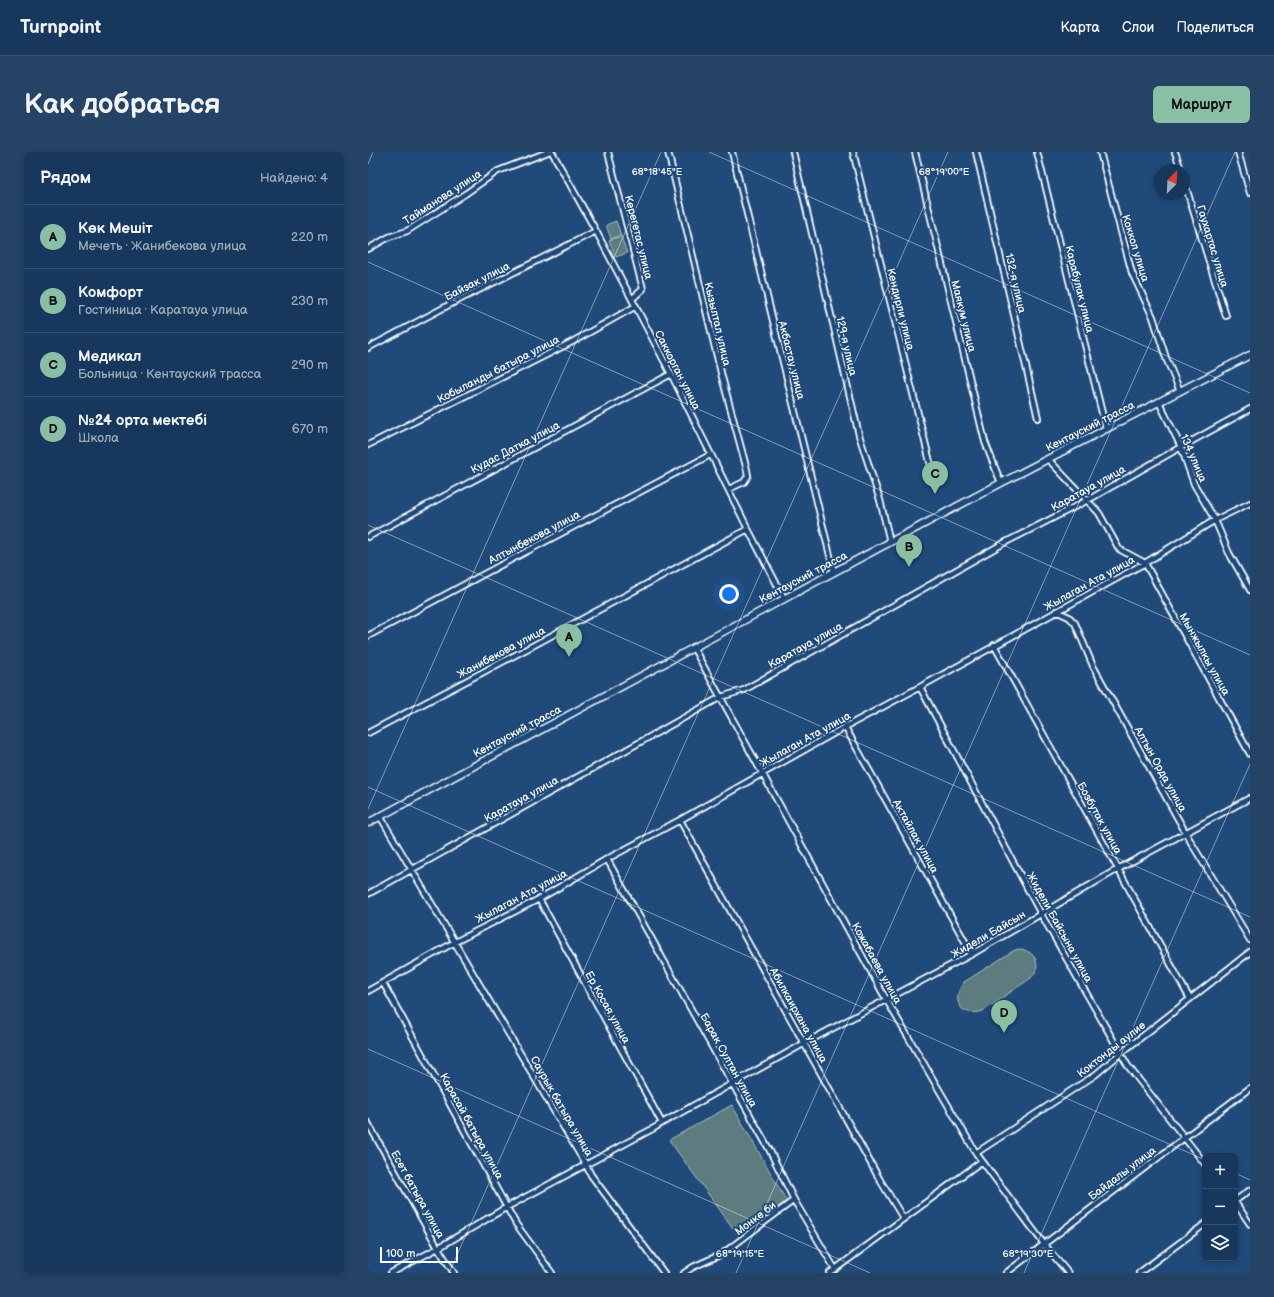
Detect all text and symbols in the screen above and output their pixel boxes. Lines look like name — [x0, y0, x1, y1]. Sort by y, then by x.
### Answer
text: Turnpoint — [20, 16, 101, 39]
text: Карта — [1060, 19, 1100, 36]
text: Слои — [1122, 19, 1154, 36]
text: Поделиться — [1176, 19, 1254, 36]
button: Маршрут — [1153, 86, 1250, 123]
text: Как добраться — [24, 88, 221, 121]
north arrow — [1154, 164, 1190, 200]
text: 68°18'45"E — [632, 166, 683, 178]
text: 68°19'00"E — [919, 166, 970, 178]
street label: Тайманова улица — [401, 167, 484, 228]
text: Рядом — [40, 168, 91, 188]
text: Найдено: 4 — [260, 170, 328, 186]
street label: Керегетас улица — [622, 194, 655, 281]
street label: Гаухартас улица — [1194, 204, 1231, 289]
street label: Коккол улица — [1119, 213, 1152, 284]
text: Көк Мешіт — [78, 219, 153, 238]
text: A — [49, 229, 57, 245]
text: 220 m — [291, 229, 328, 245]
text: Мечеть · Жанибекова улица — [78, 238, 247, 254]
street label: Карабулак улица — [1062, 244, 1097, 335]
street label: 132-я улица — [1002, 252, 1029, 315]
street label: Байзак улица — [442, 259, 512, 303]
street label: Кендирли улица — [884, 267, 917, 352]
street label: Маякум улица — [948, 279, 979, 354]
street label: Кызылтал улица — [702, 281, 734, 368]
text: Комфорт — [78, 283, 143, 302]
text: B — [48, 293, 58, 309]
text: 230 m — [291, 293, 328, 309]
text: Гостиница · Каратауа улица — [78, 302, 248, 318]
street label: 129-я улица — [833, 315, 860, 378]
street label: Акбастау улица — [775, 319, 808, 401]
street label: Саккорган улица — [652, 328, 703, 413]
street label: Кобыланды батыра улица — [435, 333, 562, 406]
text: Медикал — [78, 347, 141, 366]
text: C — [48, 357, 58, 373]
text: 290 m — [291, 357, 328, 373]
text: Больница · Кентауский трасса — [78, 366, 261, 382]
street label: Кентауский трасса — [1044, 398, 1137, 454]
text: №24 орта мектебі — [78, 411, 207, 430]
street label: Кудас Датка улица — [469, 418, 562, 476]
text: D — [48, 421, 58, 437]
text: 670 m — [292, 421, 328, 437]
text: Школа — [78, 430, 119, 446]
street label: 134 улица — [1178, 432, 1210, 485]
pin: C — [922, 461, 948, 494]
street label: Каратауа улица — [1049, 462, 1128, 514]
street label: Алтынбекова улица — [486, 508, 582, 567]
pin: B — [896, 534, 922, 567]
street label: Кентауский трасса — [757, 549, 850, 606]
street label: Жылаган Ата улица — [1042, 553, 1137, 614]
your location — [719, 584, 739, 604]
street label: Мынжылкы улица — [1177, 611, 1233, 698]
street label: Каратауа улица — [766, 619, 845, 671]
street label: Жанибекова улица — [455, 624, 548, 681]
pin: A — [556, 624, 582, 657]
street label: Кентауский трасса — [471, 703, 564, 760]
street label: Жылаган Ата улица — [758, 709, 853, 770]
street label: Алтын Орда улица — [1131, 723, 1190, 815]
street label: Каратауа улица — [482, 773, 561, 825]
street label: Бозбутак улица — [1074, 780, 1125, 857]
street label: Актайлак улица — [889, 796, 941, 876]
street label: Жылаган Ата улица — [473, 867, 570, 926]
street label: Жидели Байсына улица — [1024, 870, 1095, 985]
street label: Жидели Байсын — [949, 908, 1028, 961]
street label: Кожабаева улица — [849, 920, 905, 1007]
street label: Абилкаирхана улица — [766, 964, 830, 1066]
street label: Ер Косая улица — [582, 969, 633, 1046]
pin: D — [991, 1000, 1017, 1033]
street label: Барак Султан улица — [697, 1011, 760, 1110]
street label: Коктонды аулие — [1075, 1019, 1148, 1080]
street label: Саурык батыра улица — [528, 1054, 596, 1159]
street label: Карасай батыра улица — [437, 1071, 506, 1182]
street label: Байдалы улица — [1086, 1143, 1159, 1203]
street label: Есет батыра улица — [388, 1148, 447, 1241]
map controls — [1202, 1153, 1238, 1261]
button: + — [1202, 1153, 1238, 1189]
button: − — [1202, 1189, 1238, 1225]
street label: Монке би — [732, 1199, 778, 1238]
button: layers — [1202, 1225, 1238, 1261]
scale bar — [380, 1245, 458, 1264]
text: 100 m — [386, 1247, 415, 1260]
text: 68°19'15"E — [716, 1248, 765, 1260]
text: 68°19'30"E — [1003, 1248, 1054, 1260]

